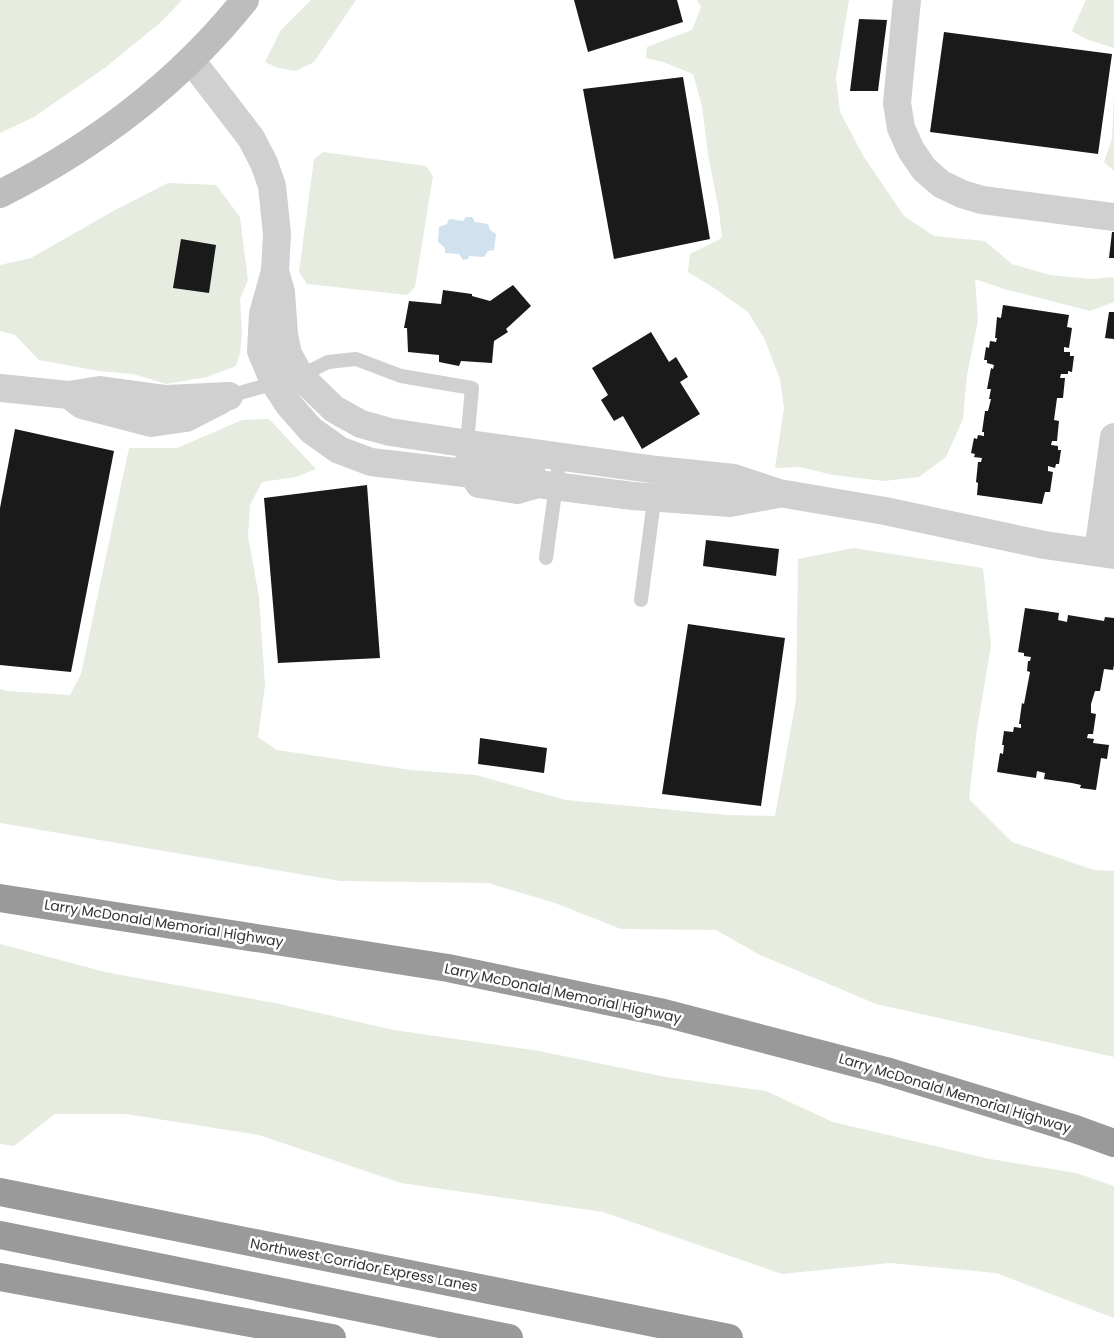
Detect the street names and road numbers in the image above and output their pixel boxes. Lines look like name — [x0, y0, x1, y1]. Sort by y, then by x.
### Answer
street label: Larry McDonald Memorial Highway — [43, 894, 285, 952]
street label: Larry McDonald Memorial Highway — [443, 958, 683, 1028]
street label: Larry McDonald Memorial Highway — [836, 1048, 1074, 1138]
street label: Northwest Corridor Express Lanes — [248, 1233, 480, 1297]

